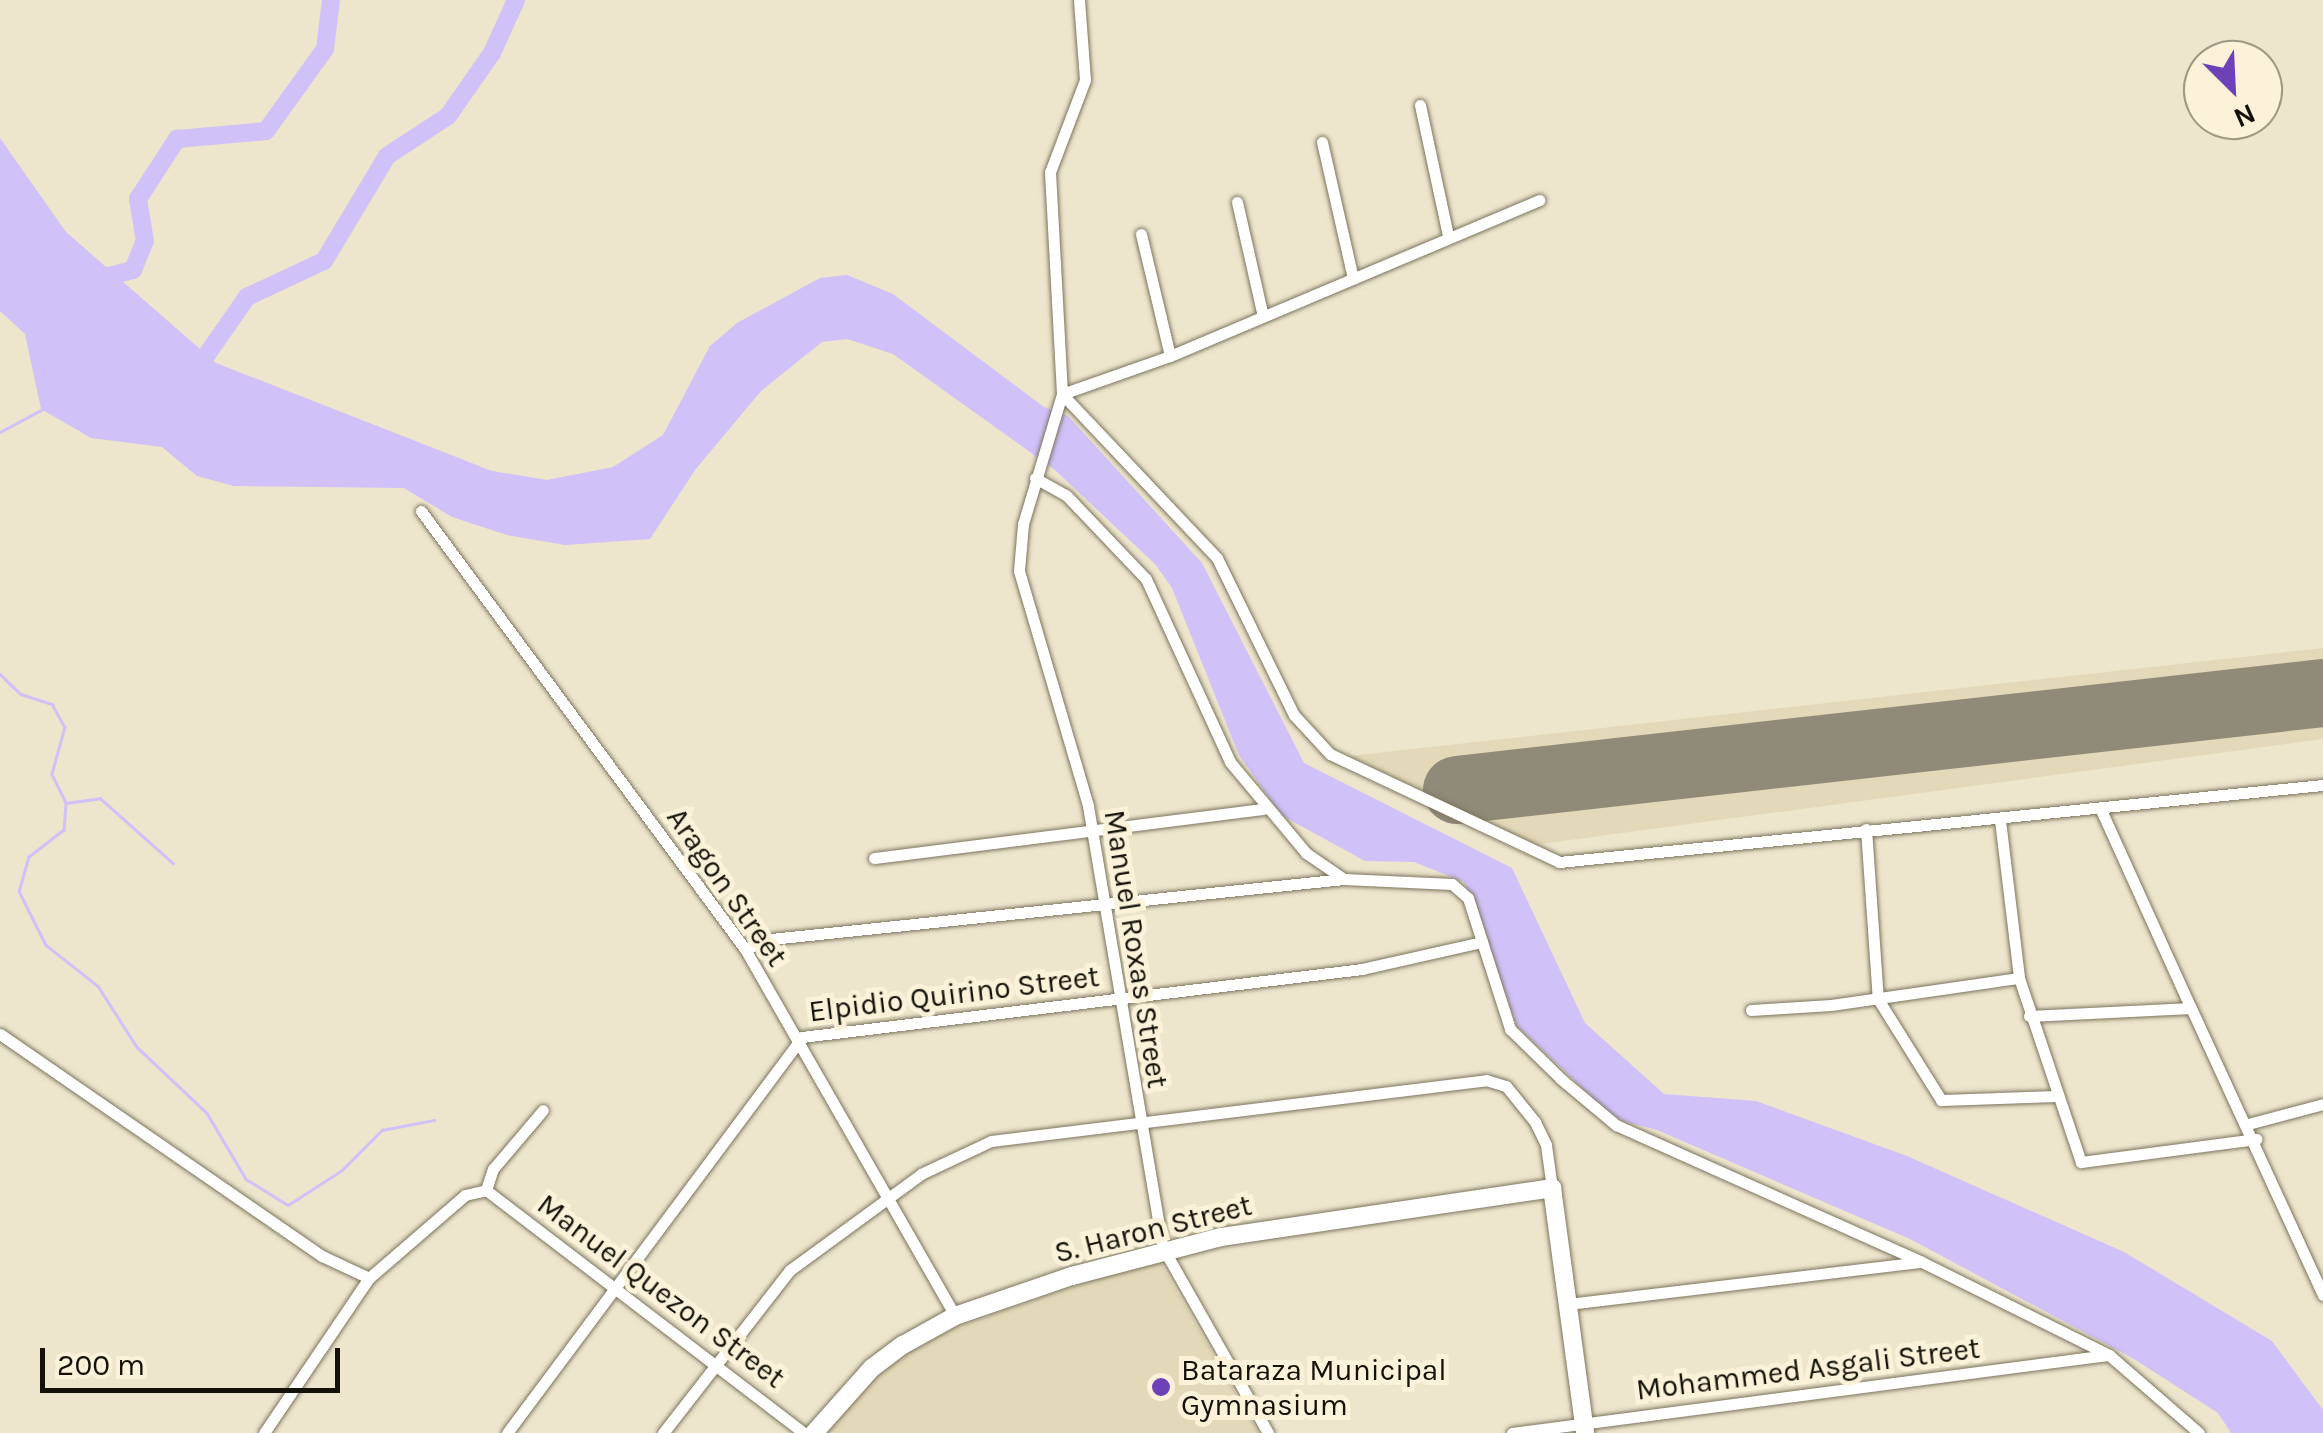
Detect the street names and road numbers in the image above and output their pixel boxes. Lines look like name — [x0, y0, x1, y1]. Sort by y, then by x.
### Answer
street label: Aragon Street — [659, 801, 795, 973]
street label: Manuel Roxas Street — [1096, 807, 1176, 1091]
street label: Elpidio Quirino Street — [807, 958, 1101, 1030]
street label: Manuel Quezon Street — [530, 1186, 792, 1396]
street label: S. Haron Street — [1051, 1187, 1255, 1271]
street label: Mohammed Asgali Street — [1634, 1330, 1982, 1408]

